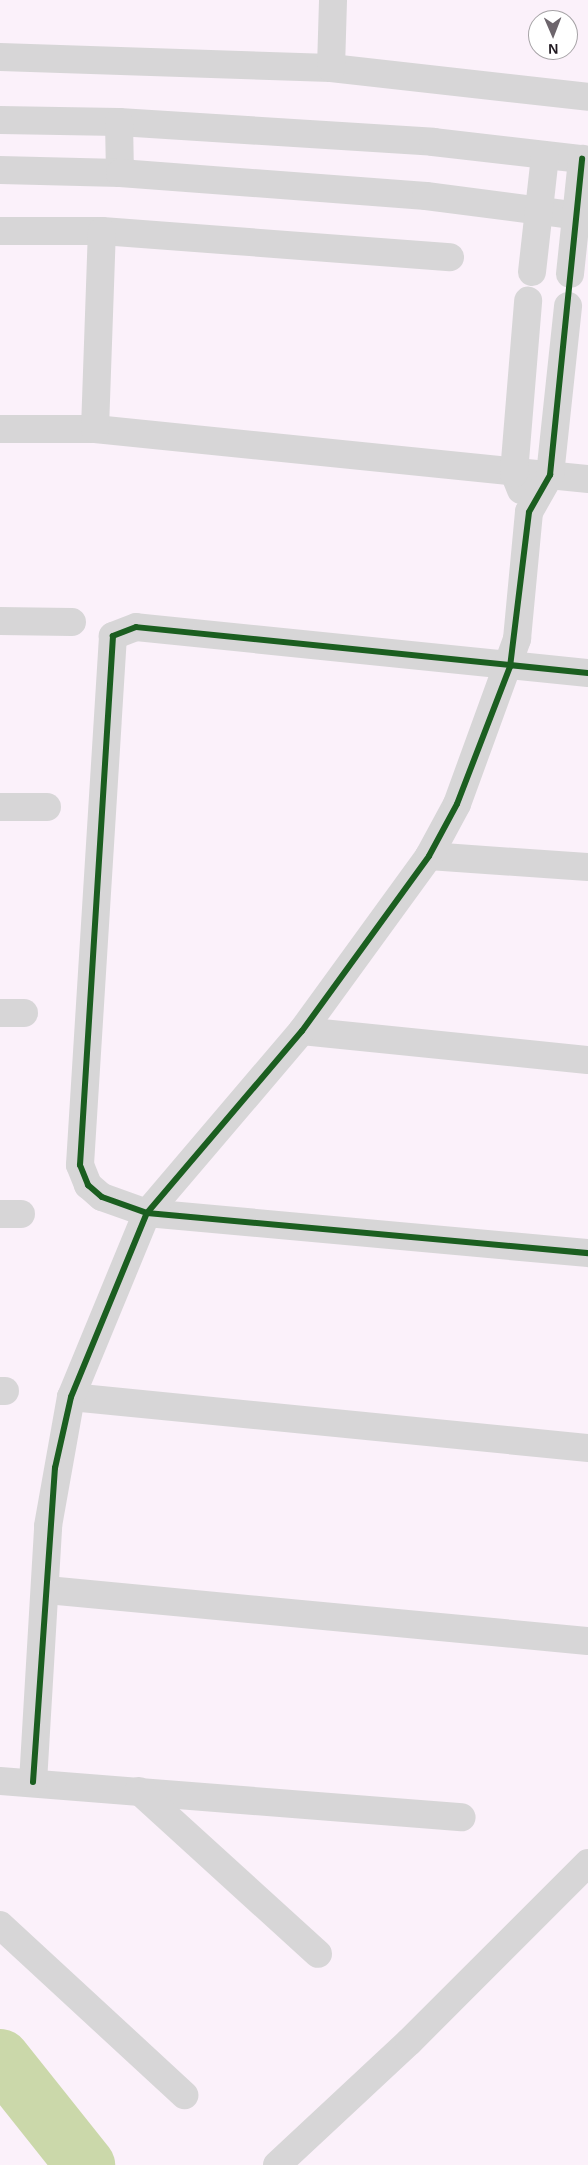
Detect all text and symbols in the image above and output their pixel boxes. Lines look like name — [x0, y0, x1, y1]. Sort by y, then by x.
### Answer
north arrow — [528, 10, 578, 60]
text: N — [548, 41, 558, 57]

